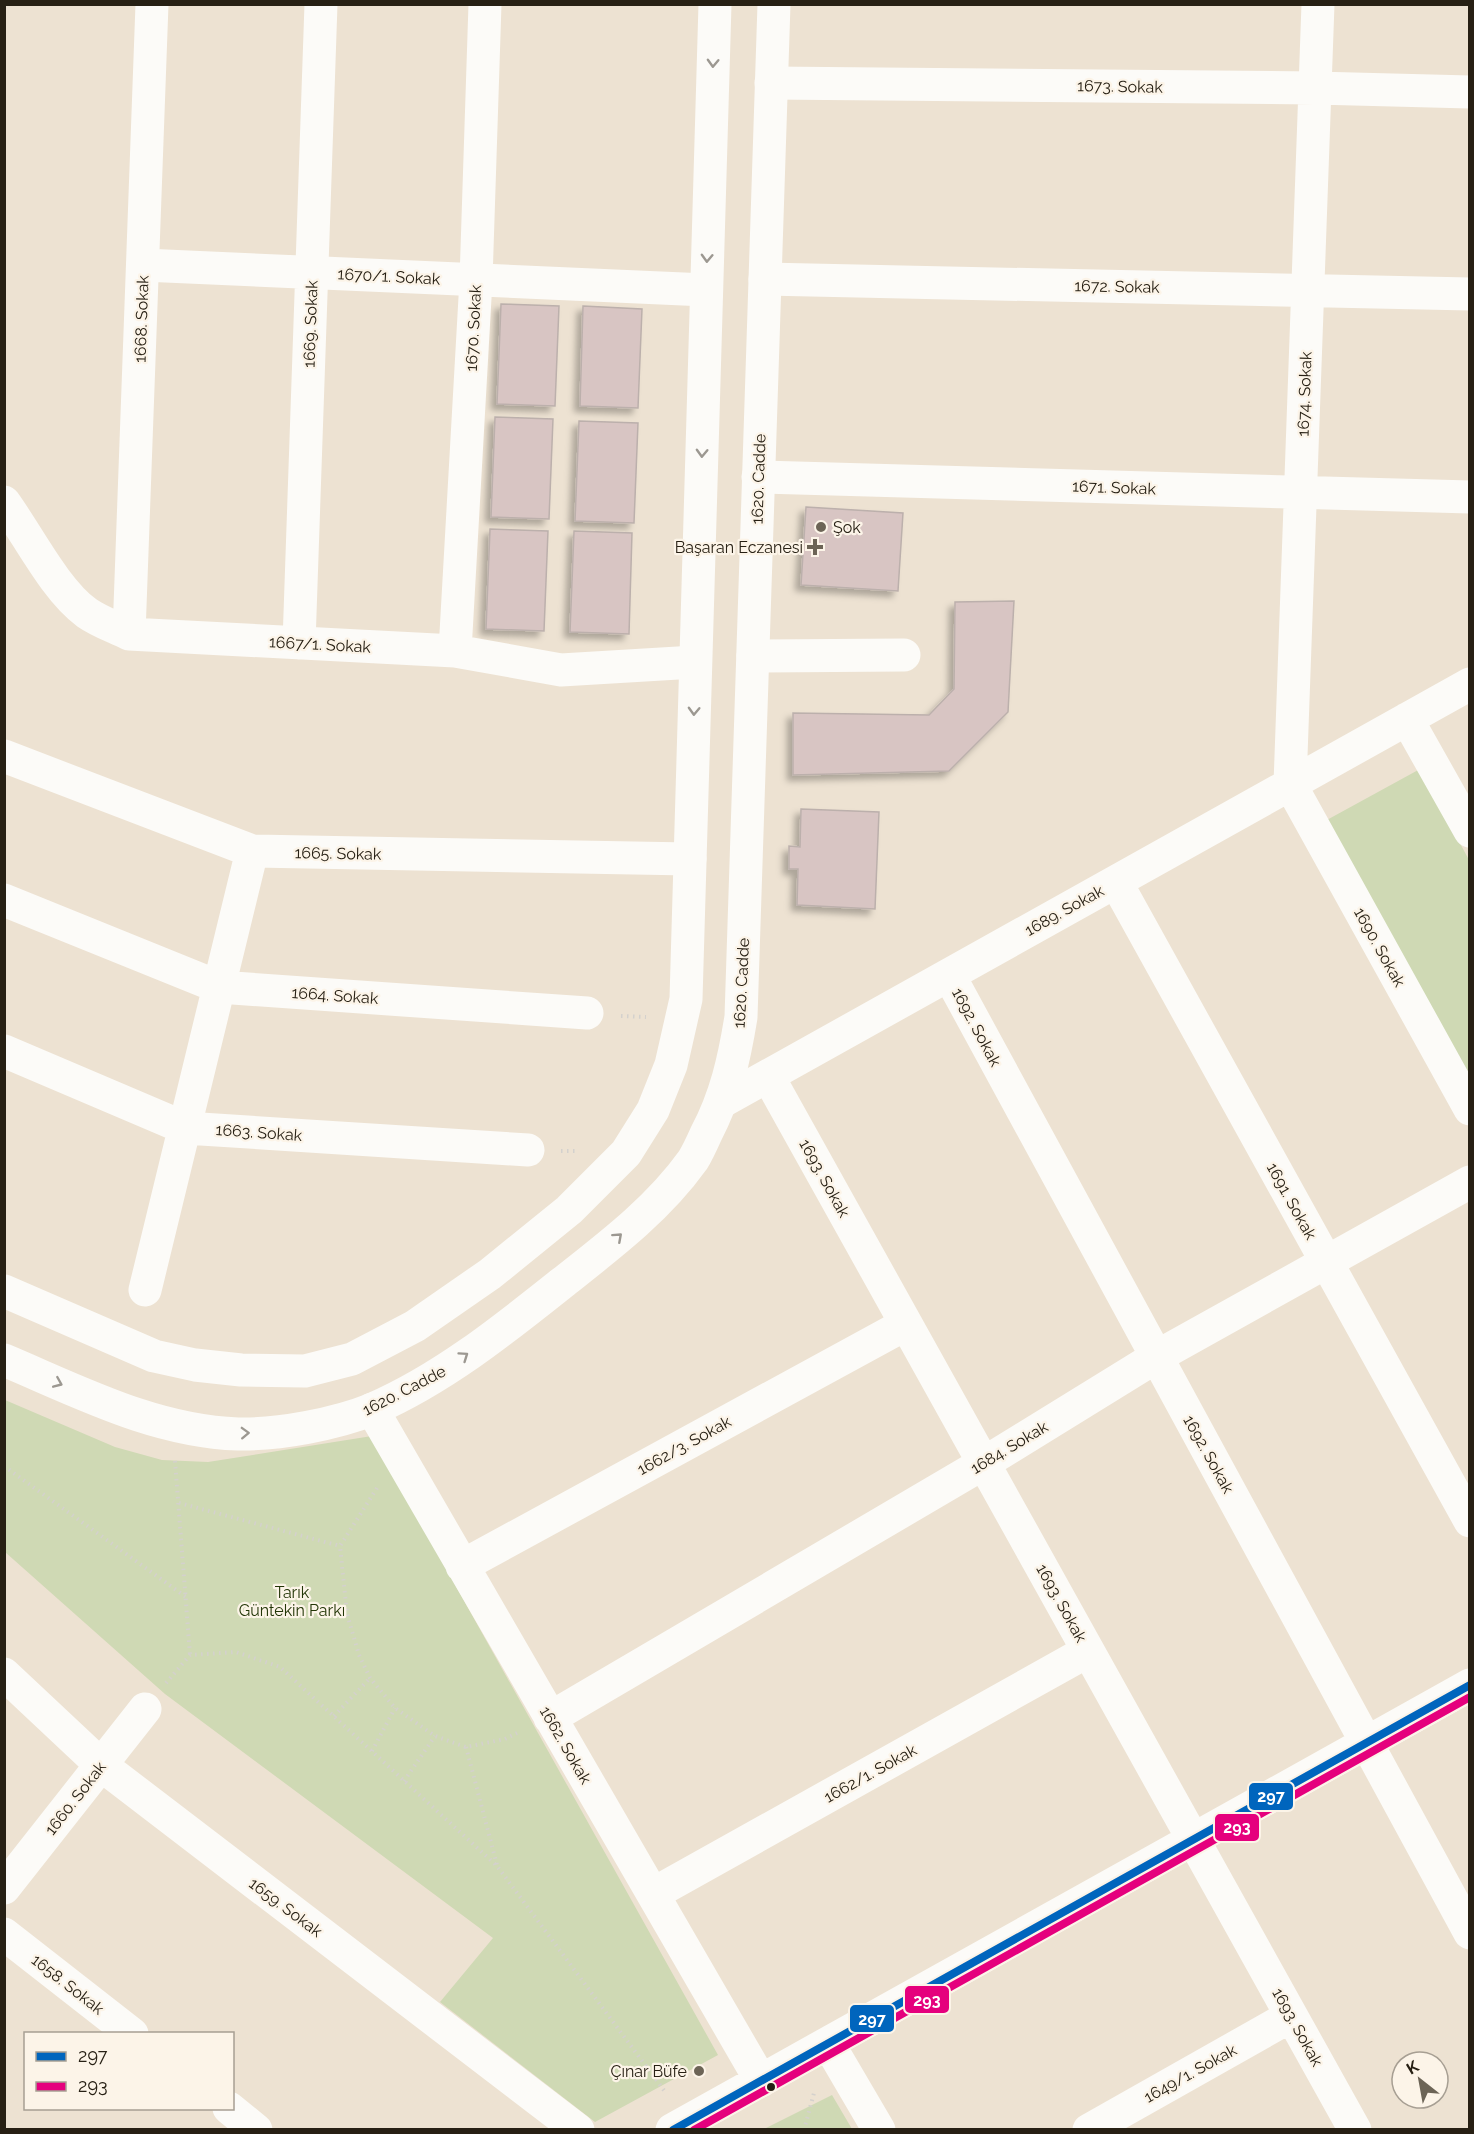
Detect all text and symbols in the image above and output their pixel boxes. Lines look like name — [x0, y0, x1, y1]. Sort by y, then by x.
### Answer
one-way arrow — [707, 58, 719, 67]
street label: 1673. Sokak — [1077, 76, 1163, 97]
one-way arrow — [701, 253, 714, 262]
street label: 1670/1. Sokak — [337, 264, 441, 289]
street label: 1668. Sokak — [130, 274, 153, 363]
street label: 1672. Sokak — [1074, 276, 1160, 297]
street label: 1669. Sokak — [299, 279, 322, 368]
street label: 1670. Sokak — [462, 284, 485, 372]
street label: 1674. Sokak — [1294, 351, 1315, 437]
street label: 1620. Cadde — [747, 433, 770, 525]
one-way arrow — [695, 448, 708, 457]
street label: 1671. Sokak — [1072, 477, 1157, 498]
place label: Şok — [833, 518, 861, 537]
marker: Şok — [814, 520, 828, 534]
place label: Başaran Eczanesi — [675, 538, 803, 557]
marker: Başaran Eczanesi — [808, 540, 822, 554]
street label: 1667/1. Sokak — [269, 632, 372, 657]
one-way arrow — [688, 706, 700, 715]
street label: 1665. Sokak — [294, 843, 382, 864]
street label: 1689. Sokak — [1021, 881, 1107, 940]
street label: 1690. Sokak — [1350, 904, 1409, 991]
street label: 1620. Cadde — [730, 937, 753, 1029]
street label: 1664. Sokak — [291, 983, 379, 1008]
street label: 1692. Sokak — [948, 985, 1005, 1070]
street label: 1663. Sokak — [215, 1120, 303, 1145]
street label: 1693. Sokak — [795, 1136, 854, 1221]
street label: 1691. Sokak — [1263, 1160, 1321, 1243]
one-way arrow — [612, 1233, 622, 1244]
one-way arrow — [458, 1352, 469, 1363]
street label: 1620. Cadde — [359, 1361, 449, 1420]
one-way arrow — [52, 1376, 63, 1388]
street label: 1662/3. Sokak — [634, 1412, 735, 1479]
street label: 1692. Sokak — [1179, 1412, 1238, 1497]
street label: 1684. Sokak — [967, 1417, 1052, 1478]
one-way arrow — [240, 1427, 249, 1439]
street label: 1693. Sokak — [1032, 1561, 1091, 1646]
park label: Tarık Güntekin Parkı — [239, 1583, 345, 1620]
street label: 1662. Sokak — [536, 1703, 596, 1788]
street label: 1662/1. Sokak — [821, 1740, 920, 1807]
street label: 1660. Sokak — [41, 1757, 110, 1839]
line badge: 297 — [1248, 1782, 1294, 1811]
text: 297 — [1257, 1787, 1285, 1806]
line badge: 293 — [1214, 1813, 1260, 1842]
text: 293 — [1223, 1818, 1251, 1837]
street label: 1659. Sokak — [245, 1874, 326, 1941]
street label: 1658. Sokak — [28, 1950, 108, 2019]
line badge: 293 — [904, 1985, 950, 2014]
street label: 1693. Sokak — [1268, 1985, 1327, 2070]
text: 293 — [913, 1991, 941, 2010]
line badge: 297 — [849, 2004, 895, 2033]
text: 297 — [858, 2010, 886, 2029]
legend — [24, 2032, 234, 2110]
street label: 1649/1. Sokak — [1141, 2040, 1240, 2107]
text: 297 — [78, 2045, 108, 2066]
north arrow — [1390, 2050, 1450, 2110]
text: K — [1403, 2057, 1422, 2078]
place label: Çınar Büfe — [611, 2062, 687, 2081]
marker: Çınar Büfe — [692, 2064, 706, 2078]
text: 293 — [78, 2075, 108, 2096]
unlabelled marker — [765, 2081, 777, 2093]

